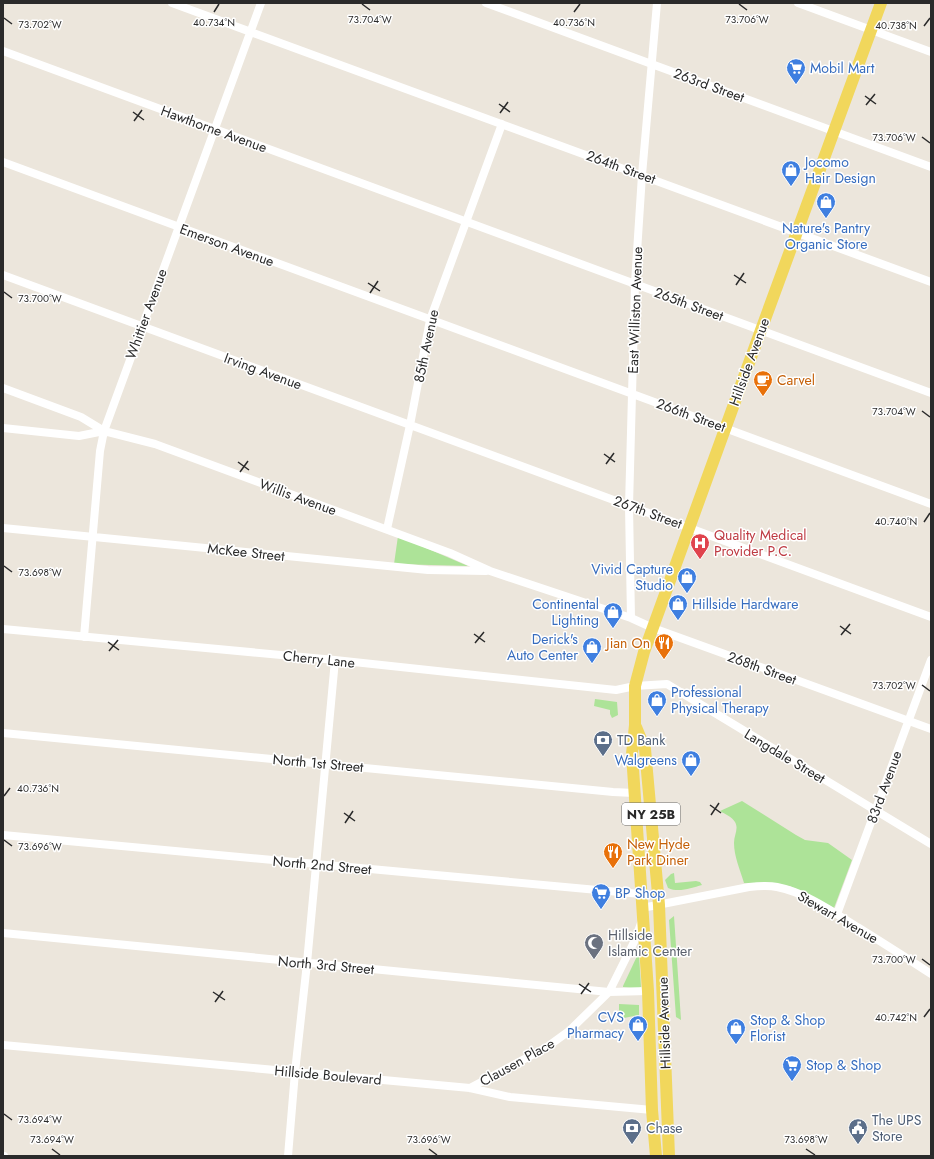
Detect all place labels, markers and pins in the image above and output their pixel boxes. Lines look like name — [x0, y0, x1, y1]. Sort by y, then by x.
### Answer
supermarket icon: Mobil Mart — [785, 57, 807, 85]
place label: Mobil Mart — [810, 58, 875, 78]
place label: Jocomo Hair Design — [803, 152, 876, 188]
shop icon: Jocomo Hair Design — [780, 159, 802, 187]
shop icon: Nature's Pantry Organic Store — [815, 191, 837, 219]
place label: Nature's Pantry Organic Store — [782, 218, 871, 254]
cafe icon: Carvel — [752, 369, 774, 397]
place label: Carvel — [777, 370, 815, 390]
place label: Quality Medical Provider P.C. — [714, 525, 807, 561]
hospital icon: Quality Medical Provider P.C. — [689, 532, 711, 560]
place label: Vivid Capture Studio — [591, 559, 673, 595]
shop icon: Vivid Capture Studio — [676, 566, 698, 594]
shop icon: Hillside Hardware — [667, 593, 689, 621]
place label: Continental Lighting — [532, 594, 599, 630]
place label: Hillside Hardware — [692, 594, 798, 614]
shop icon: Continental Lighting — [602, 601, 624, 629]
place label: Derick's Auto Center — [507, 629, 578, 665]
restaurant icon: Jian On — [653, 632, 675, 660]
place label: Jian On — [604, 633, 650, 653]
shop icon: Derick's Auto Center — [581, 636, 603, 664]
place label: Professional Physical Therapy — [671, 682, 770, 718]
shop icon: Professional Physical Therapy — [646, 689, 668, 717]
bank icon: TD Bank — [592, 729, 614, 757]
place label: TD Bank — [617, 730, 666, 750]
shop icon: Walgreens — [680, 749, 702, 777]
place label: Walgreens — [615, 750, 677, 770]
place label: New Hyde Park Diner — [627, 834, 690, 870]
restaurant icon: New Hyde Park Diner — [602, 841, 624, 869]
supermarket icon: BP Shop — [590, 882, 612, 910]
place label: BP Shop — [615, 883, 665, 903]
place label: Hillside Islamic Center — [608, 925, 692, 961]
mosque icon: Hillside Islamic Center — [583, 932, 605, 960]
place label: CVS Pharmacy — [567, 1007, 625, 1043]
place label: Stop & Shop Florist — [750, 1010, 825, 1046]
shop icon: CVS Pharmacy — [627, 1014, 649, 1042]
shop icon: Stop & Shop Florist — [725, 1017, 747, 1045]
supermarket icon: Stop & Shop — [781, 1054, 803, 1082]
place label: Stop & Shop — [806, 1055, 881, 1075]
place label: The UPS Store — [872, 1110, 922, 1146]
bank icon: Chase — [621, 1117, 643, 1145]
public building icon: The UPS Store — [847, 1117, 869, 1145]
place label: Chase — [646, 1118, 683, 1138]

